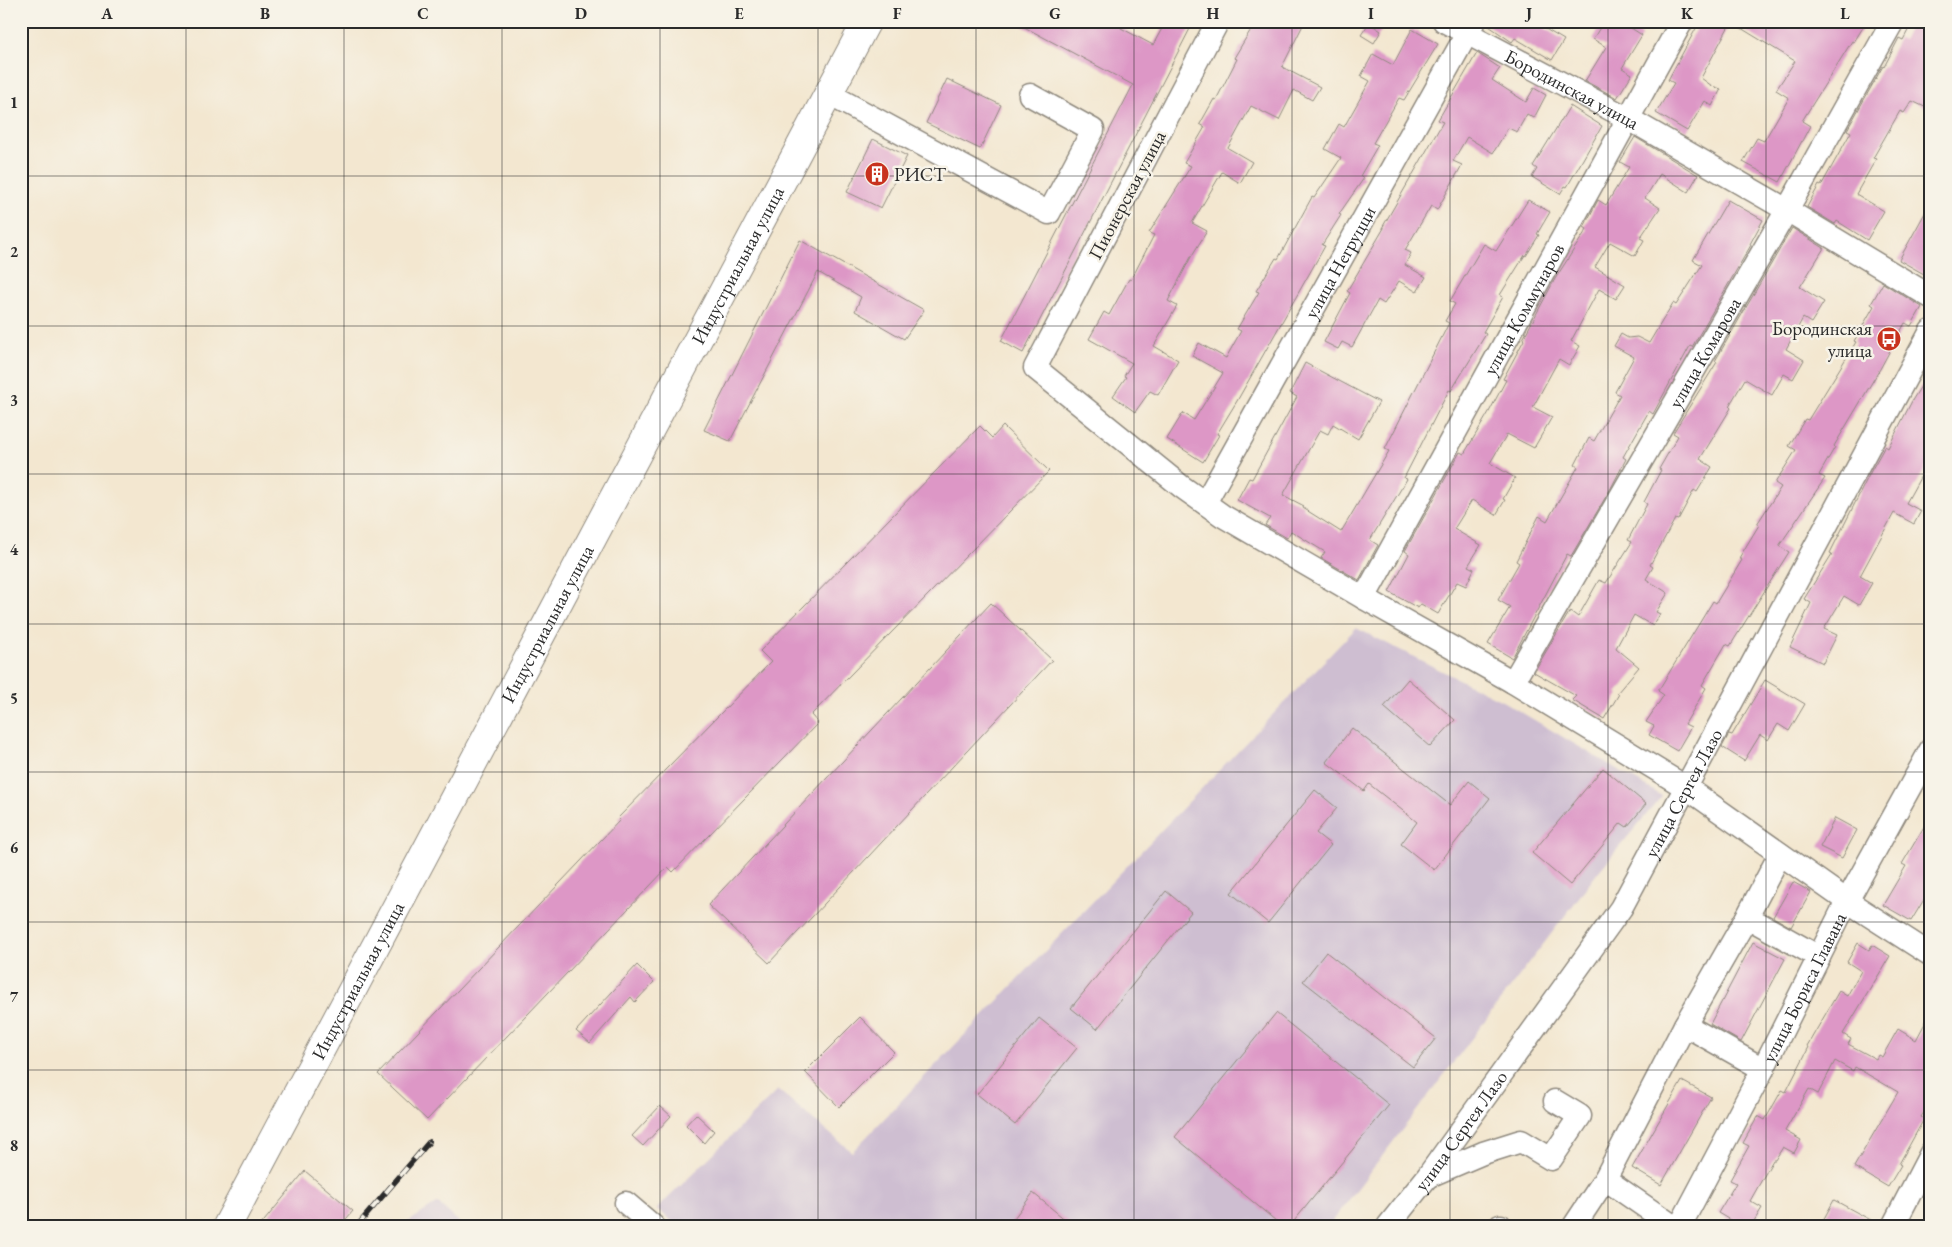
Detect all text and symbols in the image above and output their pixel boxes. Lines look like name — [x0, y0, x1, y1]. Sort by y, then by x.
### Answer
text: A — [100, 3, 113, 24]
text: B — [260, 3, 270, 24]
text: C — [417, 3, 429, 24]
text: D — [575, 3, 587, 24]
text: E — [734, 3, 744, 24]
text: F — [893, 3, 902, 24]
text: G — [1049, 3, 1061, 24]
text: H — [1207, 3, 1220, 24]
text: I — [1368, 3, 1374, 24]
text: J — [1524, 3, 1532, 24]
text: K — [1681, 3, 1694, 24]
text: L — [1840, 3, 1850, 24]
street label: Бородинская улица — [1501, 43, 1644, 135]
text: 1 — [10, 92, 18, 113]
street label: Пионерская улица — [1082, 126, 1172, 264]
building icon: РИСТ — [864, 161, 890, 187]
place label: РИСТ — [894, 162, 946, 187]
street label: Индустриальная улица — [685, 181, 790, 348]
street label: улица Негруцци — [1298, 201, 1381, 323]
street label: улица Коммунаров — [1477, 239, 1570, 379]
text: 2 — [10, 241, 19, 262]
street label: улица Комарова — [1662, 292, 1746, 412]
place label: Бородинская улица — [1772, 316, 1873, 363]
bus stop icon: Бородинская улица — [1876, 326, 1902, 352]
text: 3 — [10, 390, 18, 411]
text: 4 — [10, 539, 19, 560]
street label: Индустриальная улица — [495, 540, 599, 707]
text: 5 — [10, 688, 18, 709]
street label: улица Сергея Лазо — [1638, 724, 1728, 862]
text: 6 — [10, 837, 19, 858]
street label: Индустриальная улица — [305, 897, 410, 1064]
street label: улица Бориса Главана — [1756, 908, 1852, 1066]
text: 7 — [10, 986, 19, 1007]
street label: улица Сергея Лазо — [1409, 1065, 1513, 1196]
text: 8 — [10, 1135, 18, 1156]

